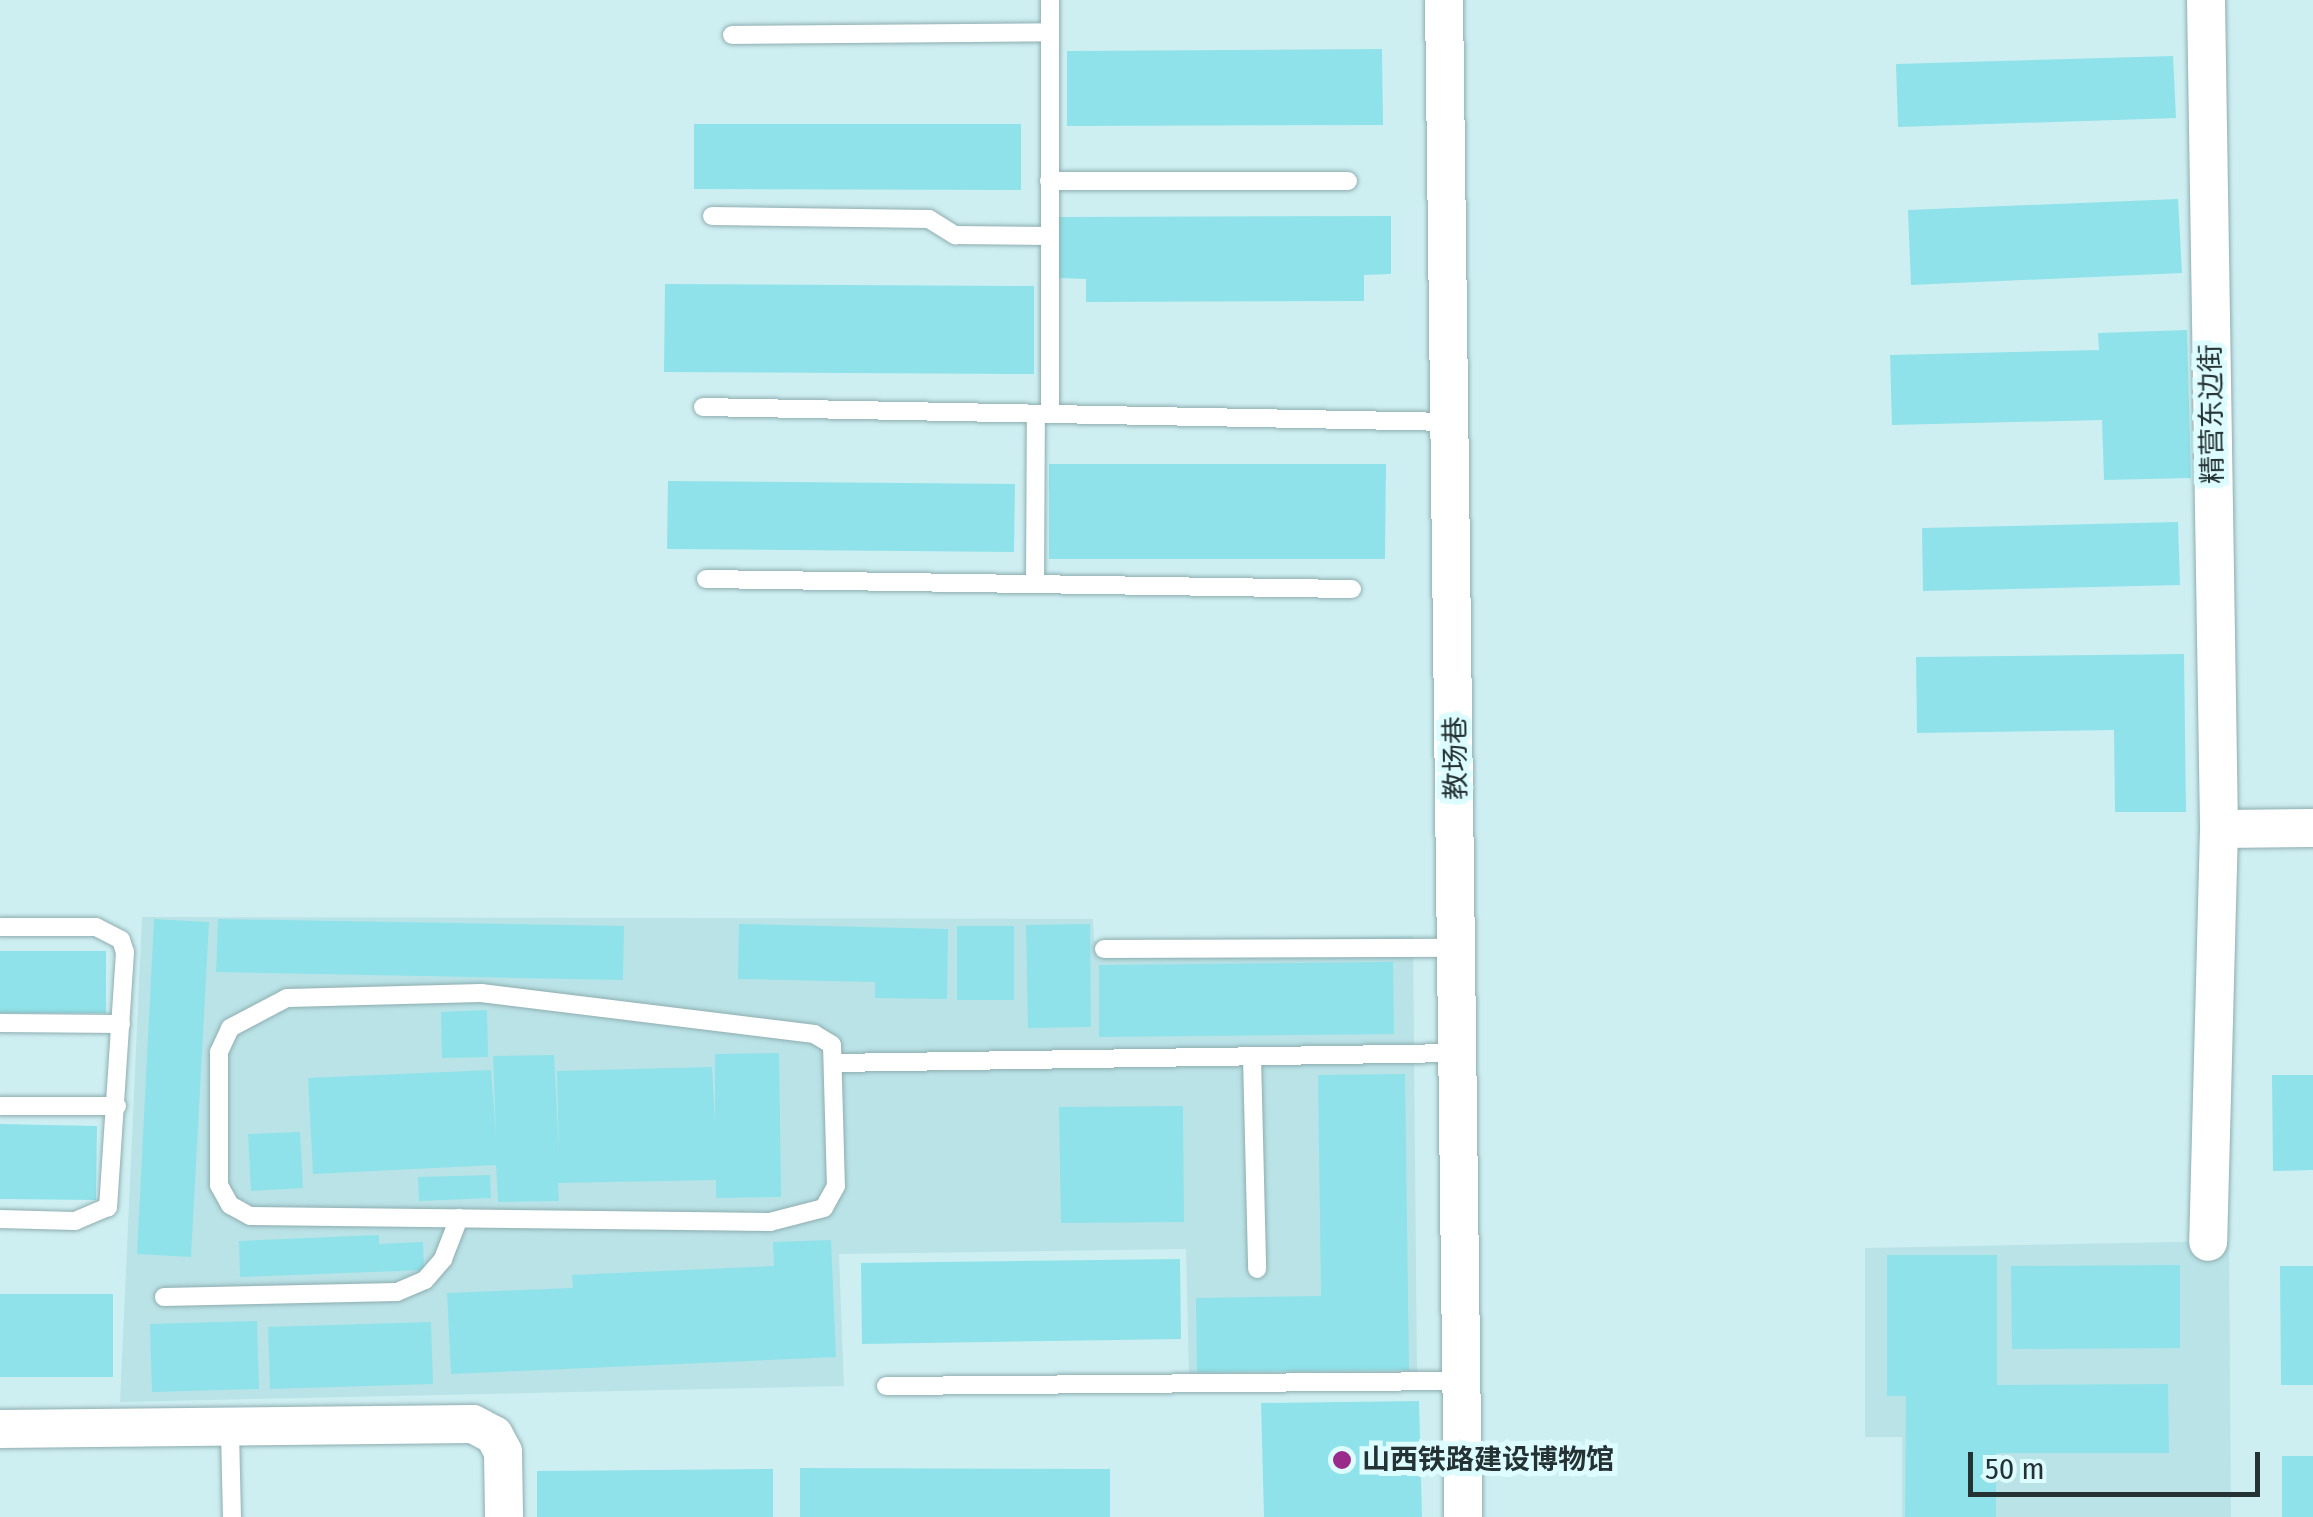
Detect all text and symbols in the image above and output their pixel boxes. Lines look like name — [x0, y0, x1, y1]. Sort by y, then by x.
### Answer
street label: 精营东边街 — [2194, 344, 2230, 484]
street label: 教场巷 — [1438, 716, 1474, 800]
scale bar — [1973, 1432, 2266, 1494]
place label: 山西铁路建设博物馆 — [1362, 1443, 1614, 1477]
marker: 山西铁路建设博物馆 — [1331, 1449, 1353, 1471]
text: 50 m — [1985, 1451, 2045, 1487]

